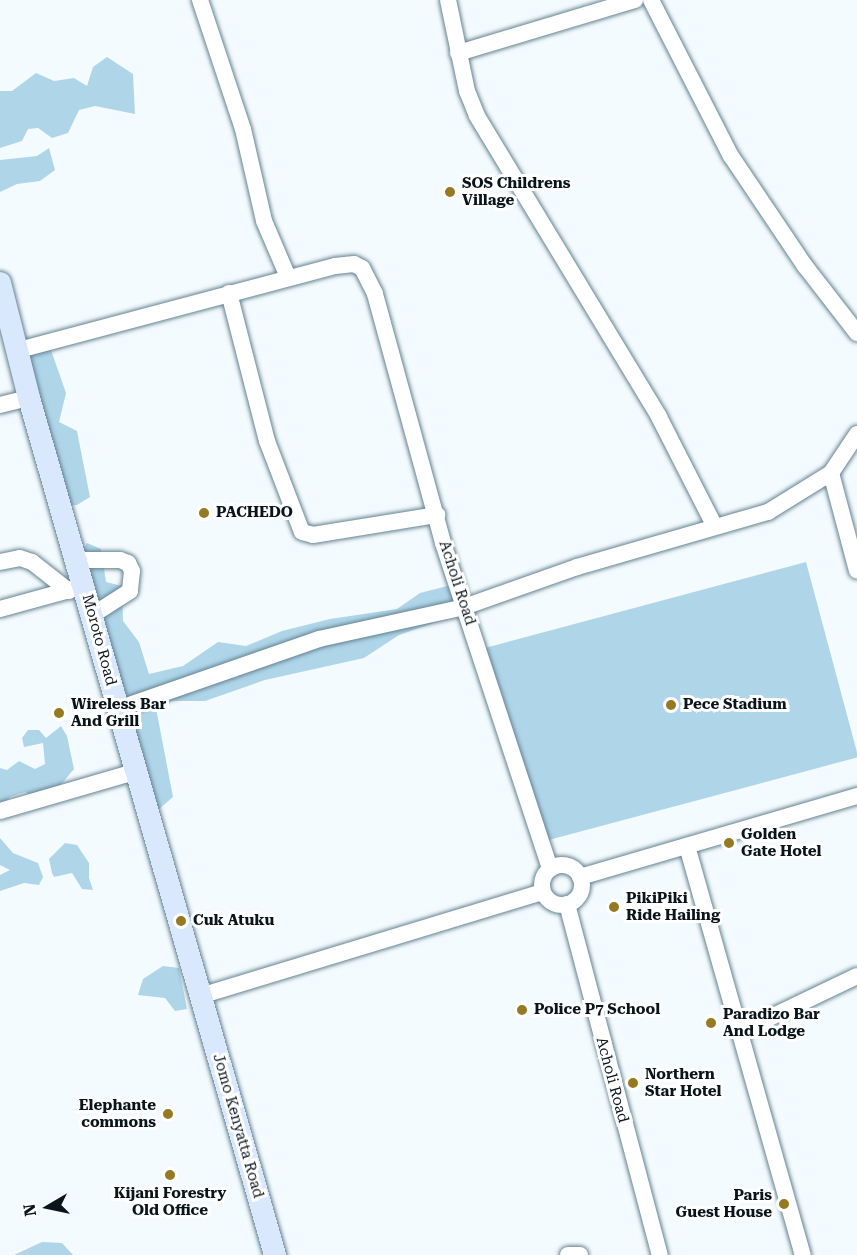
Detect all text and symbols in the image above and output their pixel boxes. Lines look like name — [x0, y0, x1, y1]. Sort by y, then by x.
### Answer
place label: SOS Childrens Village — [462, 174, 571, 209]
marker: SOS Childrens Village — [443, 185, 457, 199]
place label: PACHEDO — [216, 504, 293, 522]
marker: PACHEDO — [197, 506, 211, 520]
street label: Acholi Road — [435, 538, 479, 628]
street label: Moroto Road — [78, 592, 120, 688]
place label: Wireless Bar And Grill — [71, 695, 166, 730]
place label: Pece Stadium — [683, 696, 787, 714]
marker: Pece Stadium — [664, 698, 678, 712]
marker: Wireless Bar And Grill — [52, 706, 66, 720]
place label: Golden Gate Hotel — [741, 825, 822, 860]
marker: Golden Gate Hotel — [722, 836, 736, 850]
place label: PikiPiki Ride Hailing — [626, 889, 720, 924]
marker: PikiPiki Ride Hailing — [607, 900, 621, 914]
place label: Cuk Atuku — [193, 912, 274, 930]
marker: Cuk Atuku — [174, 914, 188, 928]
place label: Police P7 School — [534, 1001, 660, 1019]
marker: Police P7 School — [515, 1003, 529, 1017]
place label: Paradizo Bar And Lodge — [723, 1005, 820, 1040]
marker: Paradizo Bar And Lodge — [704, 1016, 718, 1030]
street label: Acholi Road — [592, 1035, 632, 1125]
street label: Jomo Kenyatta Road — [209, 1052, 267, 1200]
place label: Northern Star Hotel — [645, 1065, 721, 1100]
marker: Northern Star Hotel — [626, 1076, 640, 1090]
place label: Elephante commons — [79, 1096, 156, 1131]
marker: Elephante commons — [161, 1107, 175, 1121]
marker: Kijani Forestry Old Office — [163, 1168, 177, 1182]
north arrow — [18, 1177, 78, 1237]
place label: Kijani Forestry Old Office — [114, 1184, 226, 1219]
place label: Paris Guest House — [676, 1186, 772, 1221]
marker: Paris Guest House — [777, 1197, 791, 1211]
text: N — [19, 1202, 40, 1217]

